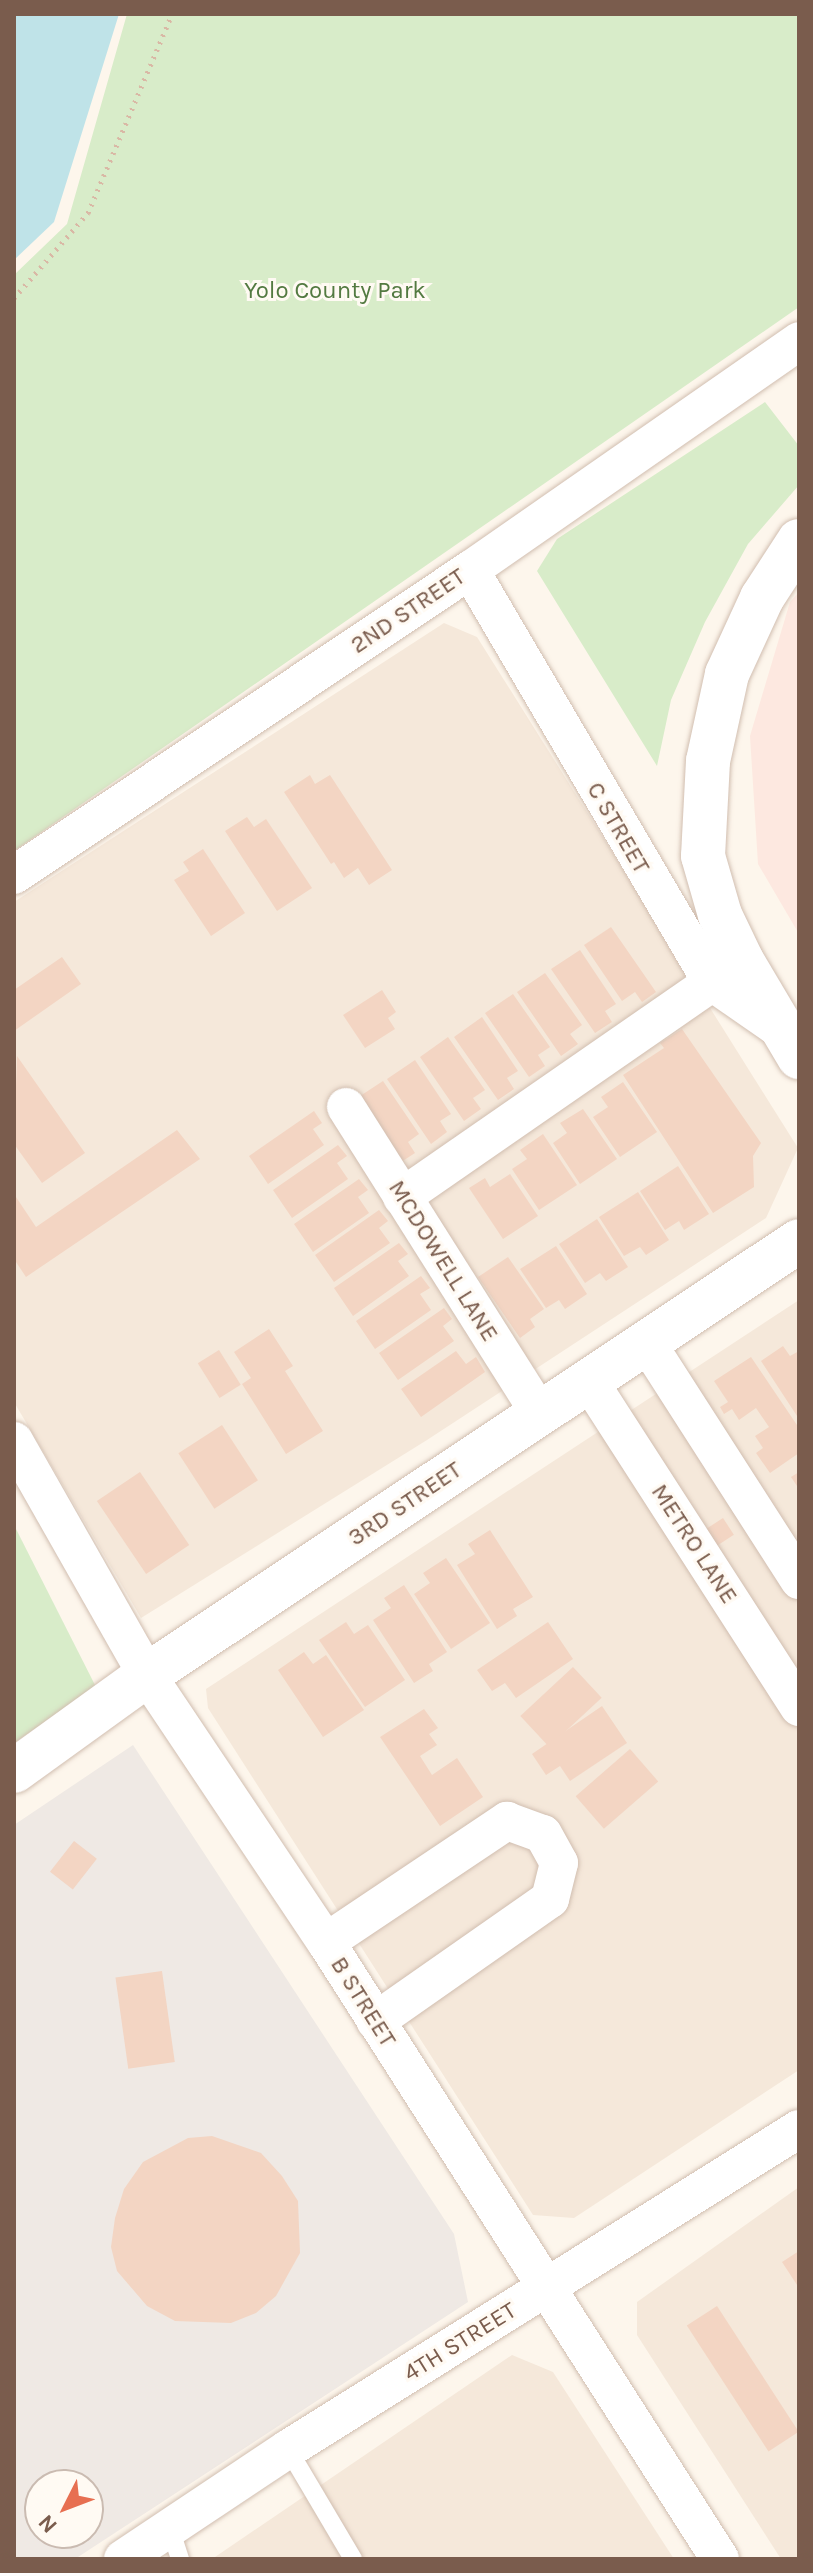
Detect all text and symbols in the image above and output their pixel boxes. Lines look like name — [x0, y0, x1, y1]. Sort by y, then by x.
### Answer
park label: Yolo County Park — [244, 277, 426, 305]
street label: 2ND STREET — [345, 562, 471, 660]
street label: C STREET — [580, 777, 656, 879]
street label: MCDOWELL LANE — [382, 1175, 504, 1347]
street label: 3RD STREET — [343, 1456, 467, 1552]
street label: METRO LANE — [645, 1479, 743, 1609]
street label: B STREET — [324, 1952, 402, 2052]
street label: 4TH STREET — [398, 2296, 522, 2388]
north arrow — [24, 2469, 104, 2549]
text: N — [33, 2509, 63, 2538]

